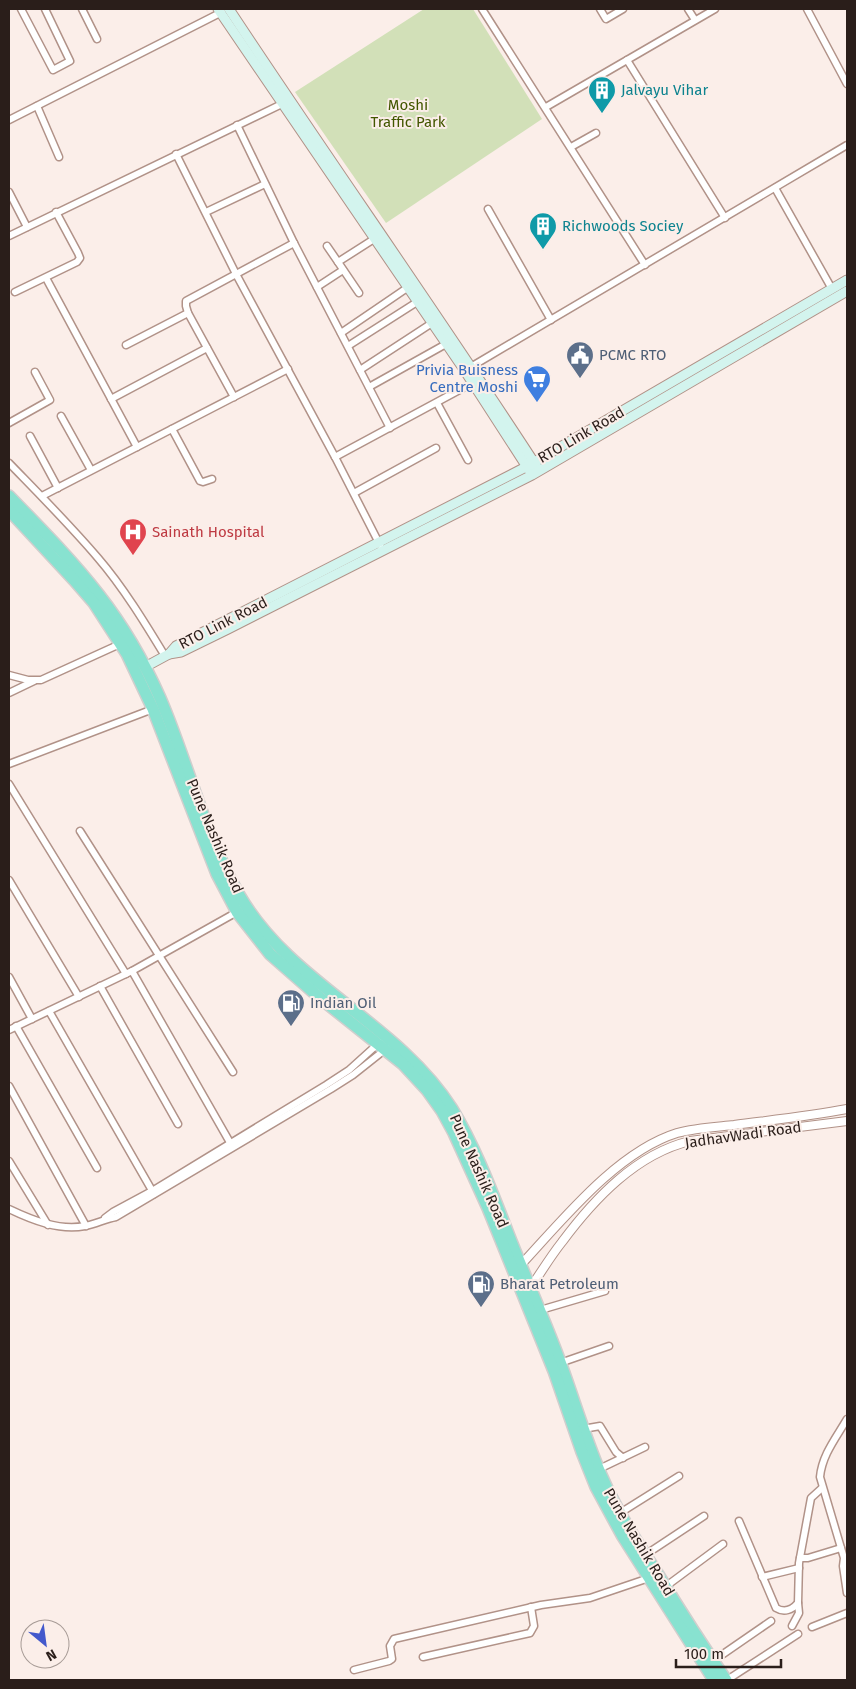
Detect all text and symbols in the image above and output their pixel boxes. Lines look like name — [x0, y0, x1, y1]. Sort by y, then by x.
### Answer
building icon: Jalvayu Vihar — [587, 75, 617, 114]
place label: Jalvayu Vihar — [621, 81, 709, 99]
park label: Moshi Traffic Park — [370, 96, 446, 131]
building icon: Richwoods Sociey — [528, 211, 558, 250]
place label: Richwoods Sociey — [562, 217, 684, 235]
public building icon: PCMC RTO — [565, 340, 595, 379]
place label: PCMC RTO — [599, 346, 666, 364]
place label: Privia Buisness Centre Moshi — [416, 361, 518, 396]
supermarket icon: Privia Buisness Centre Moshi — [522, 364, 552, 403]
street label: RTO Link Road — [534, 403, 628, 467]
hospital icon: Sainath Hospital — [118, 517, 148, 556]
place label: Sainath Hospital — [152, 523, 265, 541]
street label: RTO Link Road — [176, 593, 270, 653]
street label: Pune Nashik Road — [183, 776, 247, 896]
fuel station icon: Indian Oil — [276, 988, 306, 1027]
place label: Indian Oil — [310, 994, 377, 1012]
street label: Pune Nashik Road — [446, 1111, 512, 1231]
street label: JadhavWadi Road — [683, 1118, 803, 1152]
fuel station icon: Bharat Petroleum — [466, 1269, 496, 1308]
place label: Bharat Petroleum — [500, 1275, 619, 1293]
street label: Pune Nashik Road — [600, 1485, 678, 1599]
north arrow — [20, 1619, 70, 1669]
scale bar — [676, 1636, 781, 1668]
text: N — [43, 1645, 59, 1665]
text: 100 m — [684, 1645, 724, 1663]

